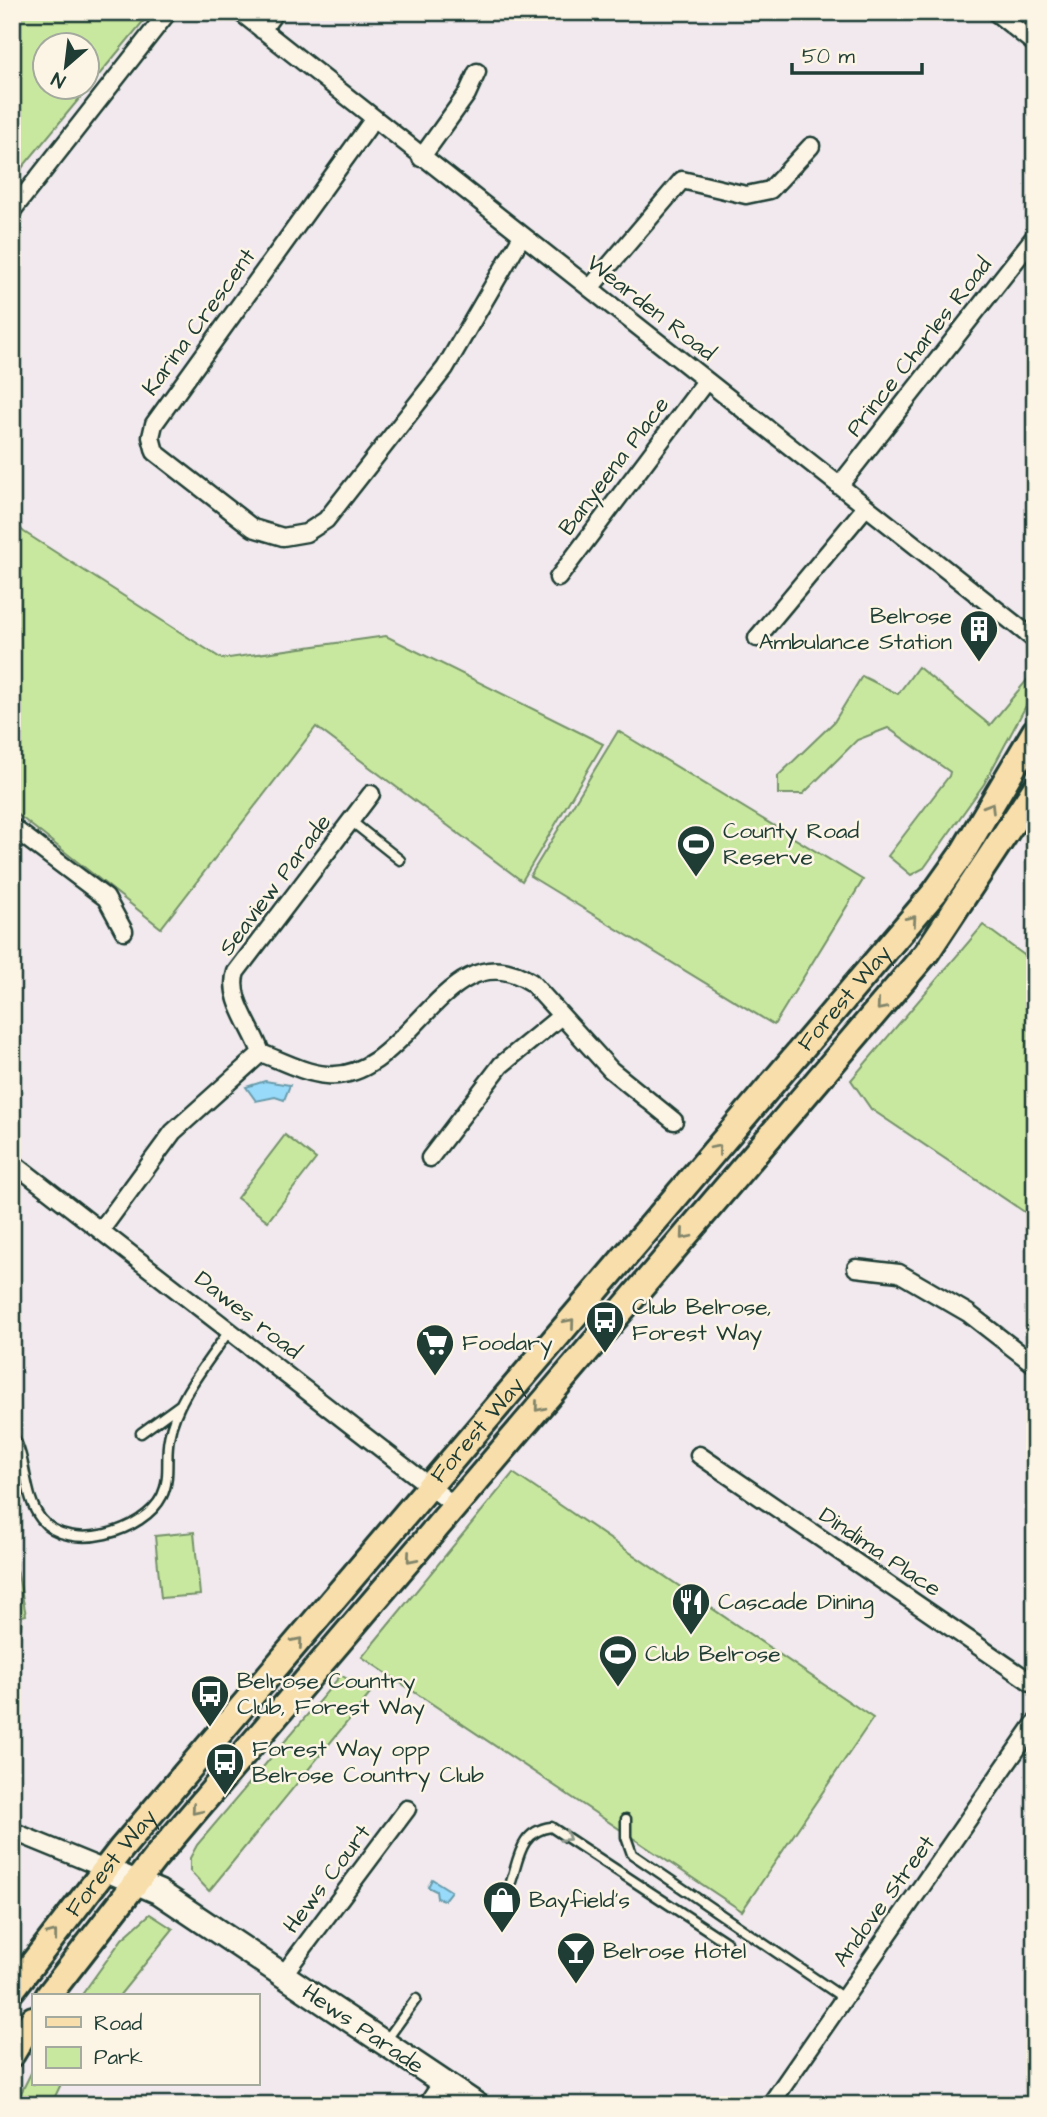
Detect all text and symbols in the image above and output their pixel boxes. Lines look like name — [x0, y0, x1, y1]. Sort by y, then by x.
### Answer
north arrow — [32, 32, 102, 102]
scale bar — [792, 32, 921, 76]
text: 50 m — [802, 42, 856, 71]
text: N — [47, 65, 70, 94]
street label: Karina Crescent — [135, 241, 264, 402]
street label: Wearden Road — [580, 247, 723, 369]
street label: Prince Charles Road — [839, 250, 1000, 444]
street label: Banyeena Place — [551, 390, 678, 543]
place label: Belrose Ambulance Station — [759, 600, 952, 658]
building icon: Belrose Ambulance Station — [958, 608, 1000, 663]
one-way arrow — [982, 802, 995, 815]
street label: Seaview Parade — [211, 808, 339, 962]
place label: County Road Reserve — [723, 815, 860, 873]
sports icon: County Road Reserve — [675, 823, 717, 878]
one-way arrow — [904, 915, 916, 928]
street label: Forest Way — [790, 938, 900, 1058]
one-way arrow — [877, 998, 889, 1011]
one-way arrow — [708, 1144, 721, 1156]
one-way arrow — [681, 1227, 693, 1240]
street label: Dawes road — [188, 1263, 308, 1367]
place label: Club Belrose, Forest Way — [632, 1291, 772, 1350]
bus stop icon: Club Belrose, Forest Way — [584, 1299, 626, 1354]
one-way arrow — [562, 1318, 574, 1331]
supermarket icon: Foodary — [414, 1322, 456, 1377]
place label: Foodary — [462, 1327, 553, 1360]
street label: Forest Way — [423, 1370, 533, 1490]
one-way arrow — [535, 1399, 548, 1412]
street label: Dindima Place — [813, 1499, 947, 1605]
one-way arrow — [407, 1550, 419, 1563]
restaurant icon: Cascade Dining — [670, 1581, 712, 1636]
place label: Cascade Dining — [718, 1586, 874, 1619]
sports icon: Club Belrose — [597, 1633, 639, 1688]
one-way arrow — [290, 1638, 302, 1651]
place label: Club Belrose — [645, 1638, 781, 1670]
place label: Belrose Country Club, Forest Way — [237, 1665, 425, 1724]
bus stop icon: Belrose Country Club, Forest Way — [189, 1673, 231, 1728]
place label: Forest Way opp Belrose Country Club — [252, 1733, 484, 1792]
bus stop icon: Forest Way opp Belrose Country Club — [204, 1741, 246, 1796]
one-way arrow — [192, 1801, 204, 1814]
street label: Forest Way — [58, 1802, 165, 1924]
street label: Hews Court — [276, 1817, 379, 1940]
street label: Andove Street — [825, 1828, 943, 1973]
one-way arrow — [558, 1829, 571, 1841]
shop icon: Bayfield's — [481, 1879, 523, 1934]
place label: Bayfield's — [529, 1884, 630, 1917]
one-way arrow — [44, 1930, 57, 1942]
bar icon: Belrose Hotel — [555, 1930, 597, 1985]
place label: Belrose Hotel — [603, 1935, 746, 1967]
street label: Hews Parade — [296, 1976, 430, 2082]
legend — [32, 1994, 259, 2086]
text: Road — [94, 2009, 142, 2038]
text: Park — [94, 2043, 143, 2072]

